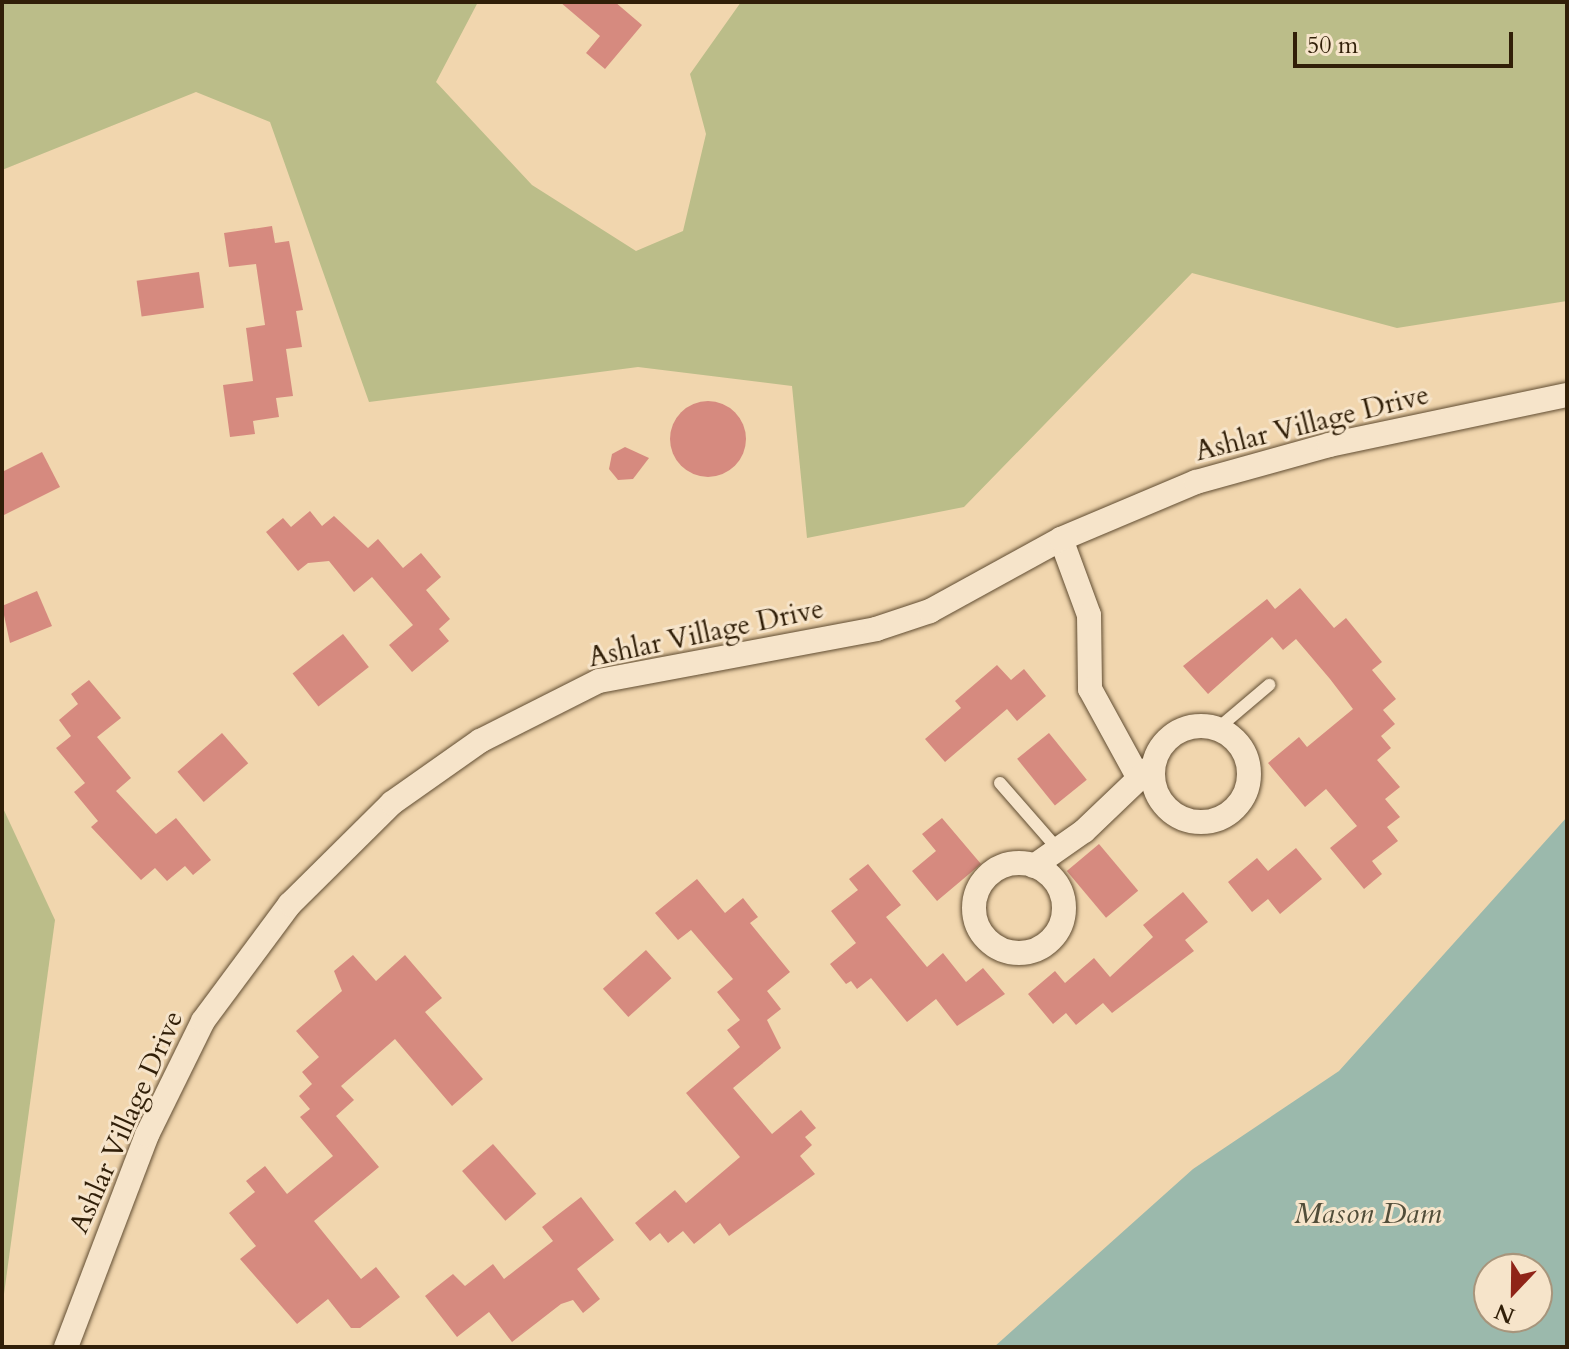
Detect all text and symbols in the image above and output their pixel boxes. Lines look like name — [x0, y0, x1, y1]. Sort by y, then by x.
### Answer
scale bar — [1297, 16, 1517, 66]
text: 50 m — [1307, 29, 1358, 62]
street label: Ashlar Village Drive — [1191, 378, 1433, 468]
street label: Ashlar Village Drive — [585, 592, 827, 674]
street label: Ashlar Village Drive — [62, 1006, 190, 1238]
water label: Mason Dam — [1294, 1196, 1442, 1232]
north arrow — [1473, 1253, 1553, 1333]
text: N — [1490, 1296, 1519, 1331]

